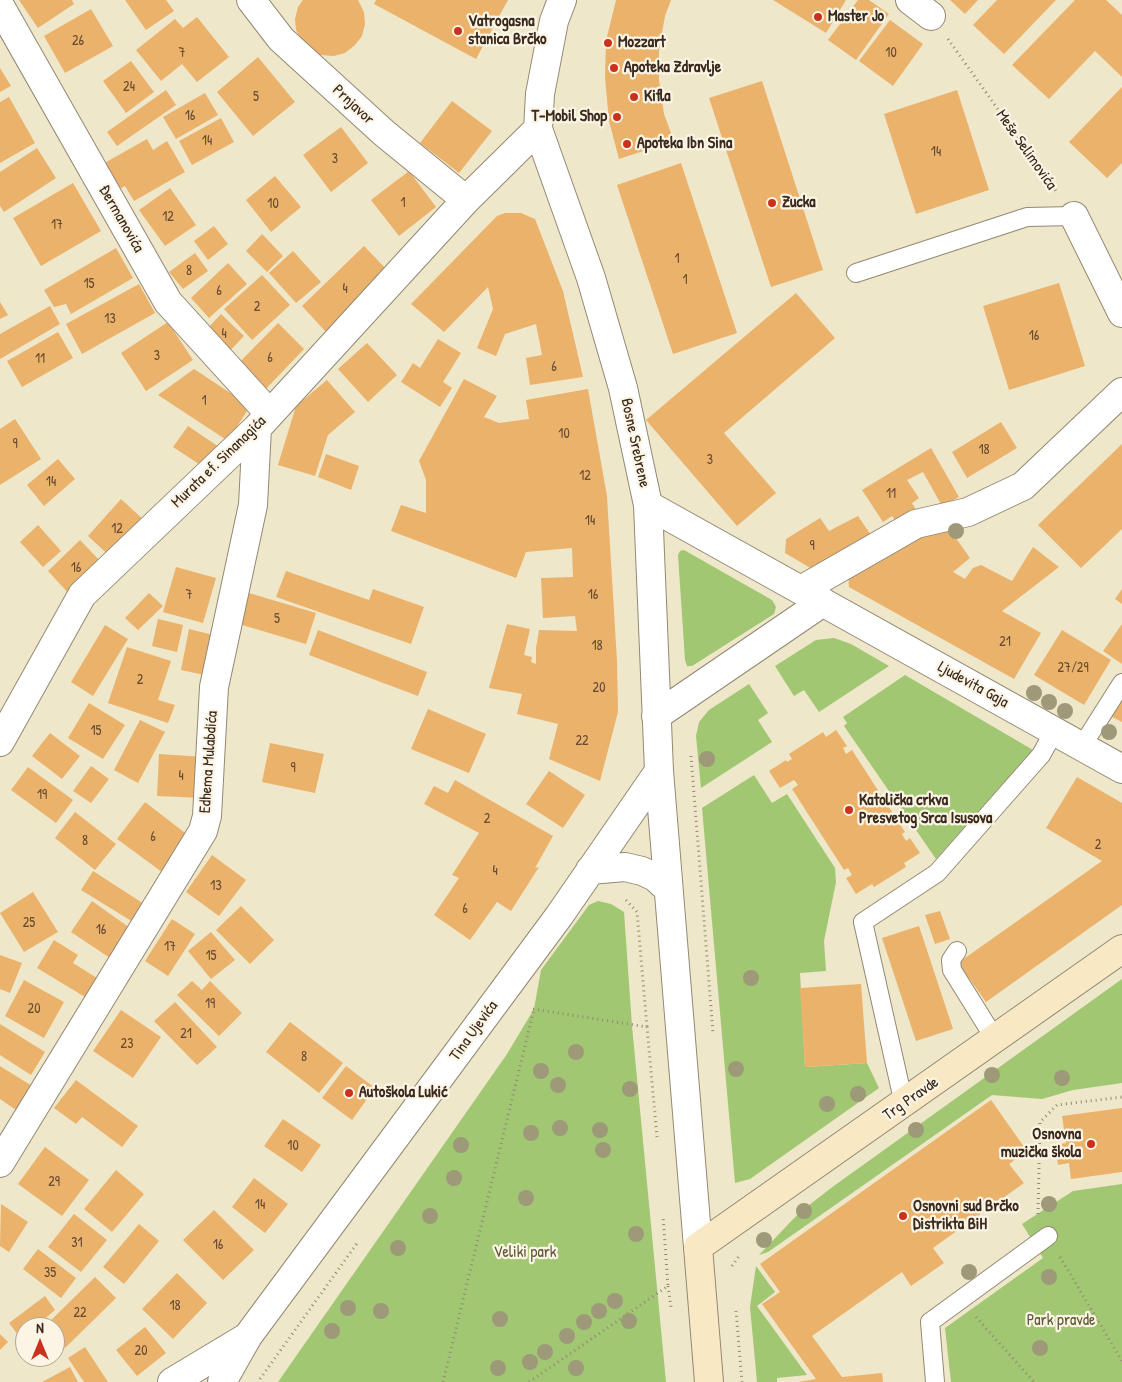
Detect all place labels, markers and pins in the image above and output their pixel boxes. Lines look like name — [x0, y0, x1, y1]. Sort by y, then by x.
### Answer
place label: Master Jo — [828, 7, 884, 27]
marker: Master Jo — [812, 11, 824, 23]
place label: Vatrogasna stanica Brčko — [468, 12, 546, 50]
marker: Vatrogasna stanica Brčko — [452, 25, 464, 37]
place label: Mozzart — [618, 33, 666, 53]
marker: Mozzart — [602, 37, 614, 49]
place label: Apoteka Zdravlje — [624, 58, 721, 78]
marker: Apoteka Zdravlje — [608, 62, 620, 74]
place label: Kifla — [644, 87, 670, 107]
marker: Kifla — [628, 91, 640, 103]
place label: T-Mobil Shop — [532, 107, 607, 127]
marker: T-Mobil Shop — [611, 111, 623, 123]
place label: Apoteka Ibn Sina — [637, 134, 732, 154]
marker: Apoteka Ibn Sina — [621, 138, 633, 150]
place label: Zucka — [782, 193, 816, 213]
marker: Zucka — [766, 197, 778, 209]
place label: Katolička crkva Presvetog Srca Isusova — [859, 791, 992, 829]
marker: Katolička crkva Presvetog Srca Isusova — [843, 804, 855, 816]
place label: Autoškola Lukić — [359, 1083, 447, 1103]
marker: Autoškola Lukić — [343, 1087, 355, 1099]
place label: Osnovna muzička škola — [1001, 1125, 1081, 1163]
marker: Osnovna muzička škola — [1085, 1138, 1097, 1150]
place label: Osnovni sud Brčko Distrikta BiH — [913, 1197, 1019, 1235]
marker: Osnovni sud Brčko Distrikta BiH — [897, 1210, 909, 1222]

